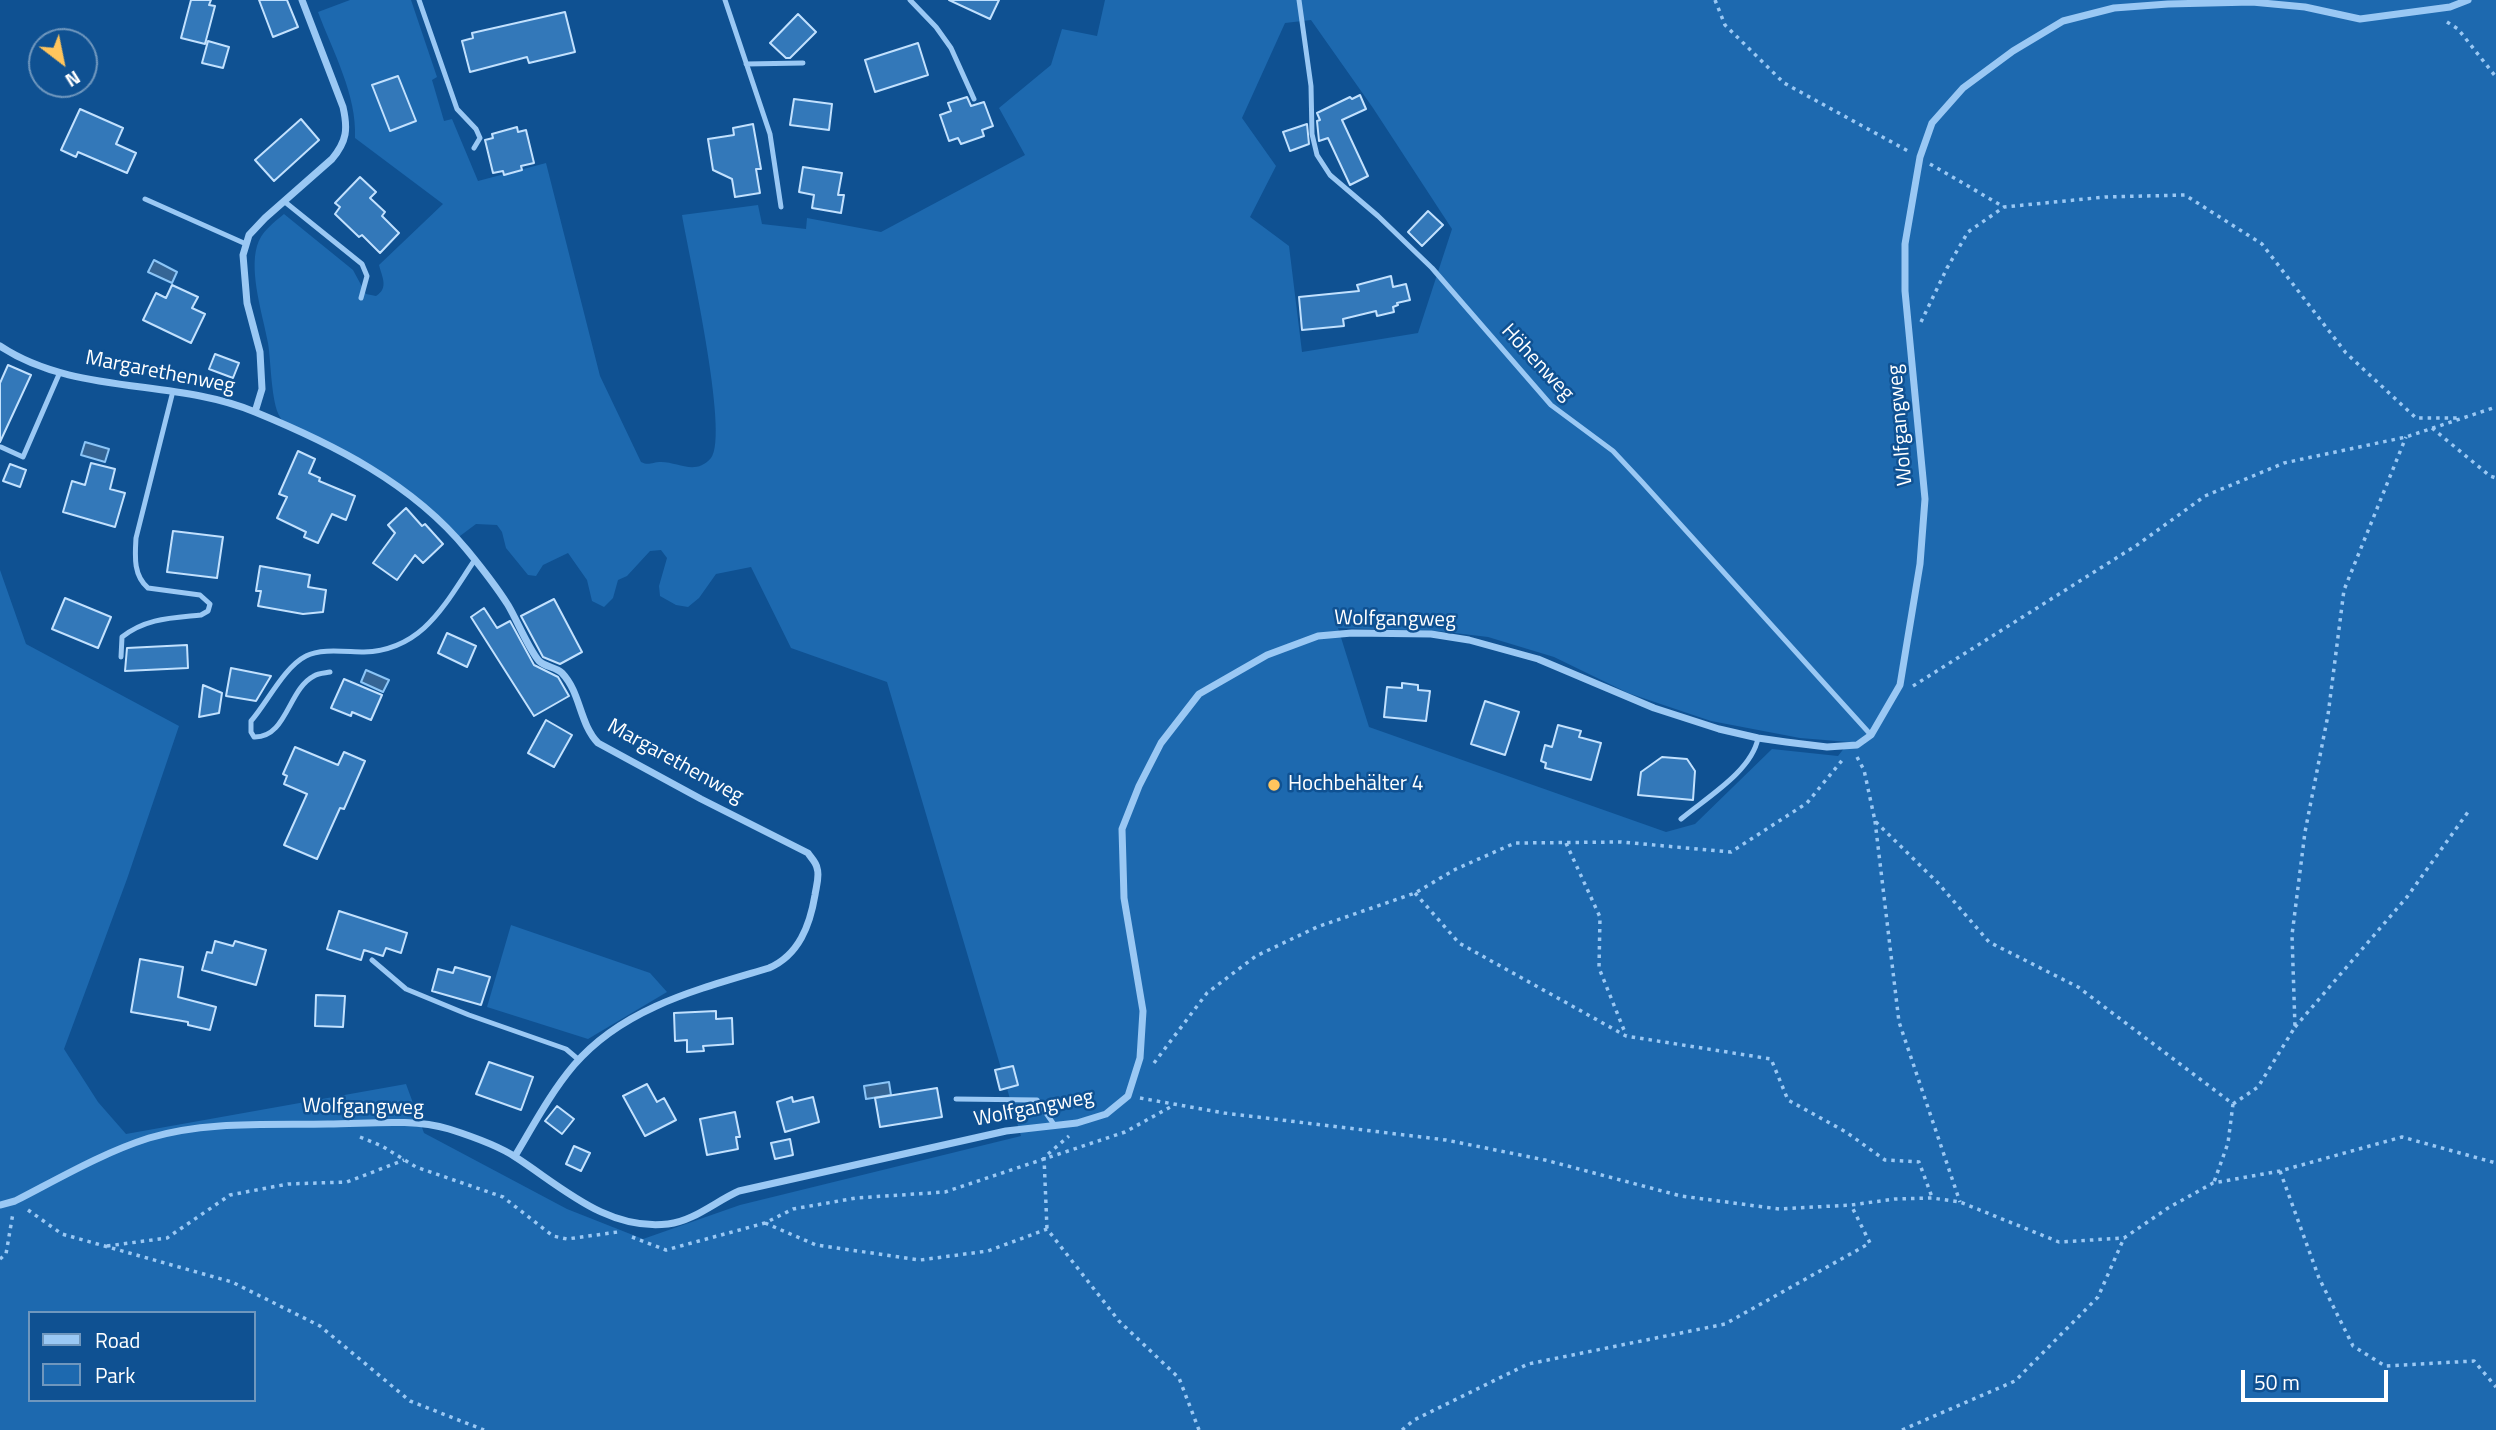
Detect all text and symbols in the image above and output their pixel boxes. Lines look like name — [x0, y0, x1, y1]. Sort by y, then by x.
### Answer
north arrow — [28, 28, 98, 98]
text: N — [60, 64, 87, 95]
street label: Höhenweg — [1495, 319, 1579, 407]
street label: Margarethenweg — [83, 346, 237, 400]
street label: Wolfgangweg — [1883, 363, 1919, 487]
street label: Wolfgangweg — [1334, 606, 1456, 634]
street label: Margarethenweg — [602, 714, 748, 810]
place label: Hochbehälter 4 — [1288, 772, 1424, 798]
marker: Hochbehälter 4 — [1266, 777, 1282, 793]
street label: Wolfgangweg — [972, 1085, 1096, 1133]
street label: Wolfgangweg — [302, 1094, 424, 1122]
legend — [28, 1311, 256, 1402]
text: Road — [95, 1324, 140, 1356]
scale bar — [2244, 1356, 2391, 1400]
text: Park — [95, 1359, 135, 1391]
text: 50 m — [2254, 1366, 2300, 1398]

